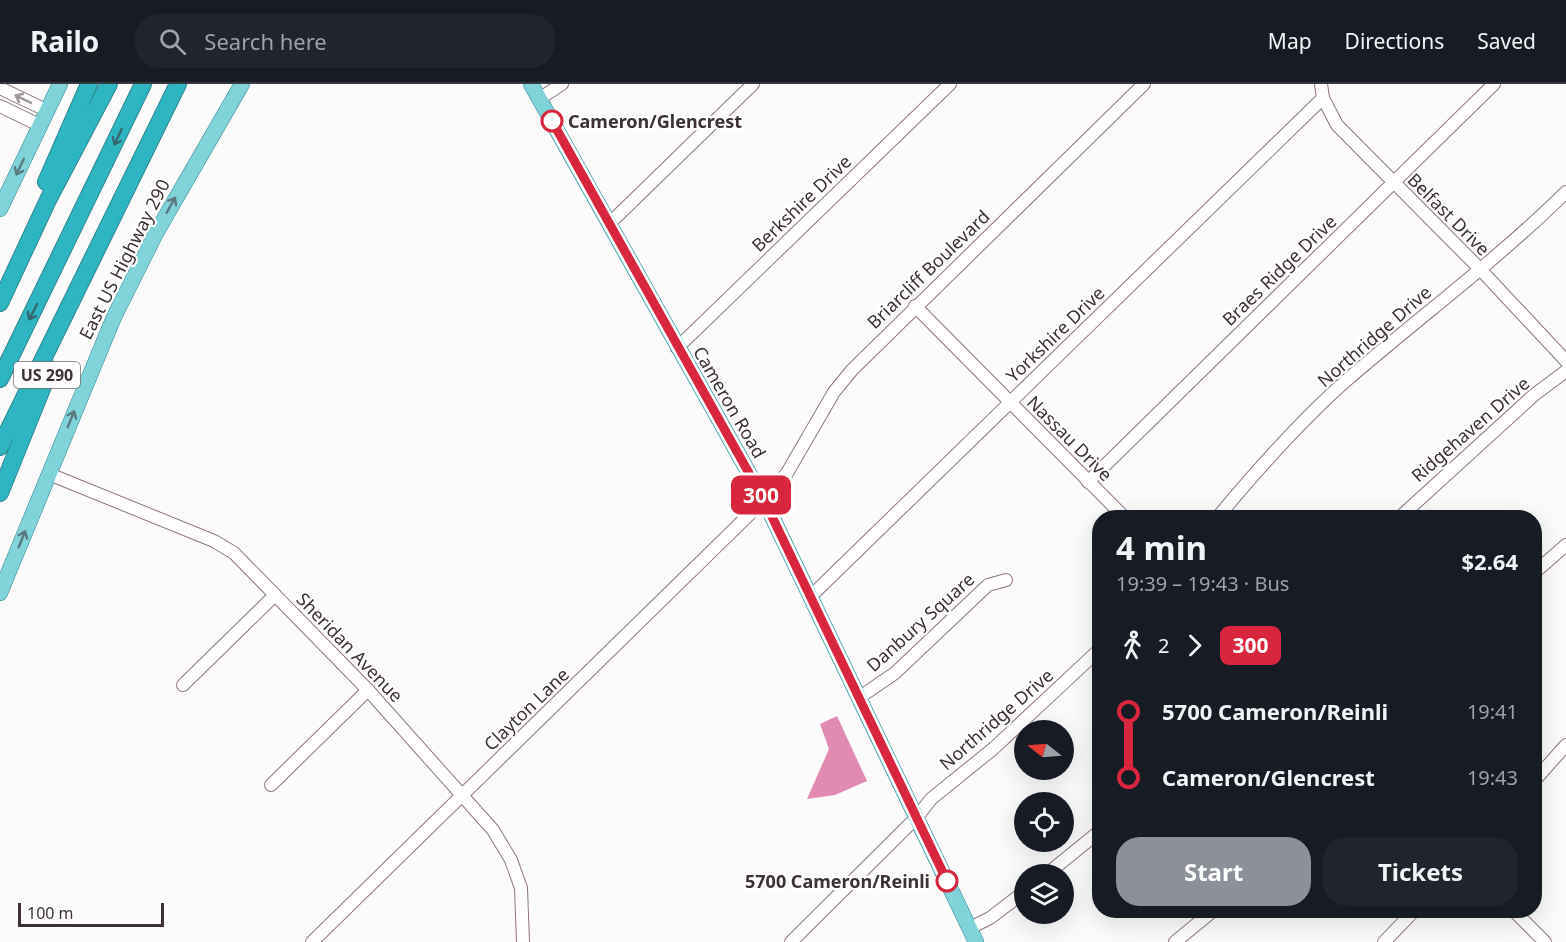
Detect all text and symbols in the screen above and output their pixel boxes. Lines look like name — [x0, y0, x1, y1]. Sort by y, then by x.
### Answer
search box — [135, 14, 555, 68]
text: Railo — [30, 22, 99, 60]
icon: search — [156, 25, 189, 58]
text: Search here — [204, 26, 327, 56]
text: Map — [1268, 27, 1312, 55]
text: Directions — [1345, 27, 1444, 55]
text: Saved — [1477, 27, 1536, 55]
one-way arrow — [15, 93, 33, 105]
place label: Cameron/Glencrest — [568, 109, 742, 133]
marker: Cameron/Glencrest — [541, 110, 563, 132]
one-way arrow — [112, 128, 124, 146]
street label: Berkshire Drive — [746, 149, 856, 257]
one-way arrow — [13, 157, 25, 175]
street label: Belfast Drive — [1403, 168, 1495, 260]
street label: East US Highway 290 — [73, 175, 175, 343]
one-way arrow — [166, 197, 178, 214]
street label: Briarcliff Boulevard — [862, 204, 994, 334]
street label: Braes Ridge Drive — [1217, 209, 1341, 331]
street label: Northridge Drive — [1312, 280, 1436, 392]
street label: Yorkshire Drive — [1001, 281, 1109, 387]
one-way arrow — [26, 303, 38, 321]
street label: Cameron Road — [688, 342, 772, 462]
road number: US 290 — [14, 362, 80, 388]
street label: Ridgehaven Drive — [1406, 371, 1534, 487]
street label: Nassau Drive — [1022, 390, 1118, 486]
one-way arrow — [66, 411, 77, 429]
line badge: 300 — [726, 476, 795, 514]
text: 300 — [743, 481, 779, 509]
text: 4 min — [1116, 525, 1207, 570]
one-way arrow — [17, 530, 28, 548]
text: $2.64 — [1461, 546, 1518, 576]
street label: Danbury Square — [861, 567, 979, 677]
text: 19:39 – 19:43 · Bus — [1116, 570, 1289, 597]
street label: Sheridan Avenue — [292, 587, 408, 707]
icon: walk — [1116, 629, 1149, 662]
icon: forward — [1178, 629, 1211, 662]
text: 300 — [1232, 631, 1269, 659]
text: 2 — [1158, 632, 1169, 659]
street label: Clayton Lane — [478, 662, 574, 756]
street label: Northridge Drive — [934, 663, 1058, 775]
text: 5700 Cameron/Reinli — [1162, 696, 1388, 726]
text: 19:41 — [1467, 698, 1518, 725]
north arrow — [1014, 720, 1074, 780]
map controls — [1014, 720, 1074, 924]
text: Cameron/Glencrest — [1162, 762, 1375, 792]
text: 19:43 — [1467, 764, 1518, 791]
button: locate — [1014, 792, 1074, 852]
button: Start — [1116, 837, 1311, 906]
button: Tickets — [1323, 837, 1518, 906]
button: layers — [1014, 864, 1074, 924]
place label: 5700 Cameron/Reinli — [745, 869, 930, 893]
marker: 5700 Cameron/Reinli — [936, 870, 958, 892]
scale bar — [18, 900, 164, 928]
text: 100 m — [27, 902, 74, 924]

